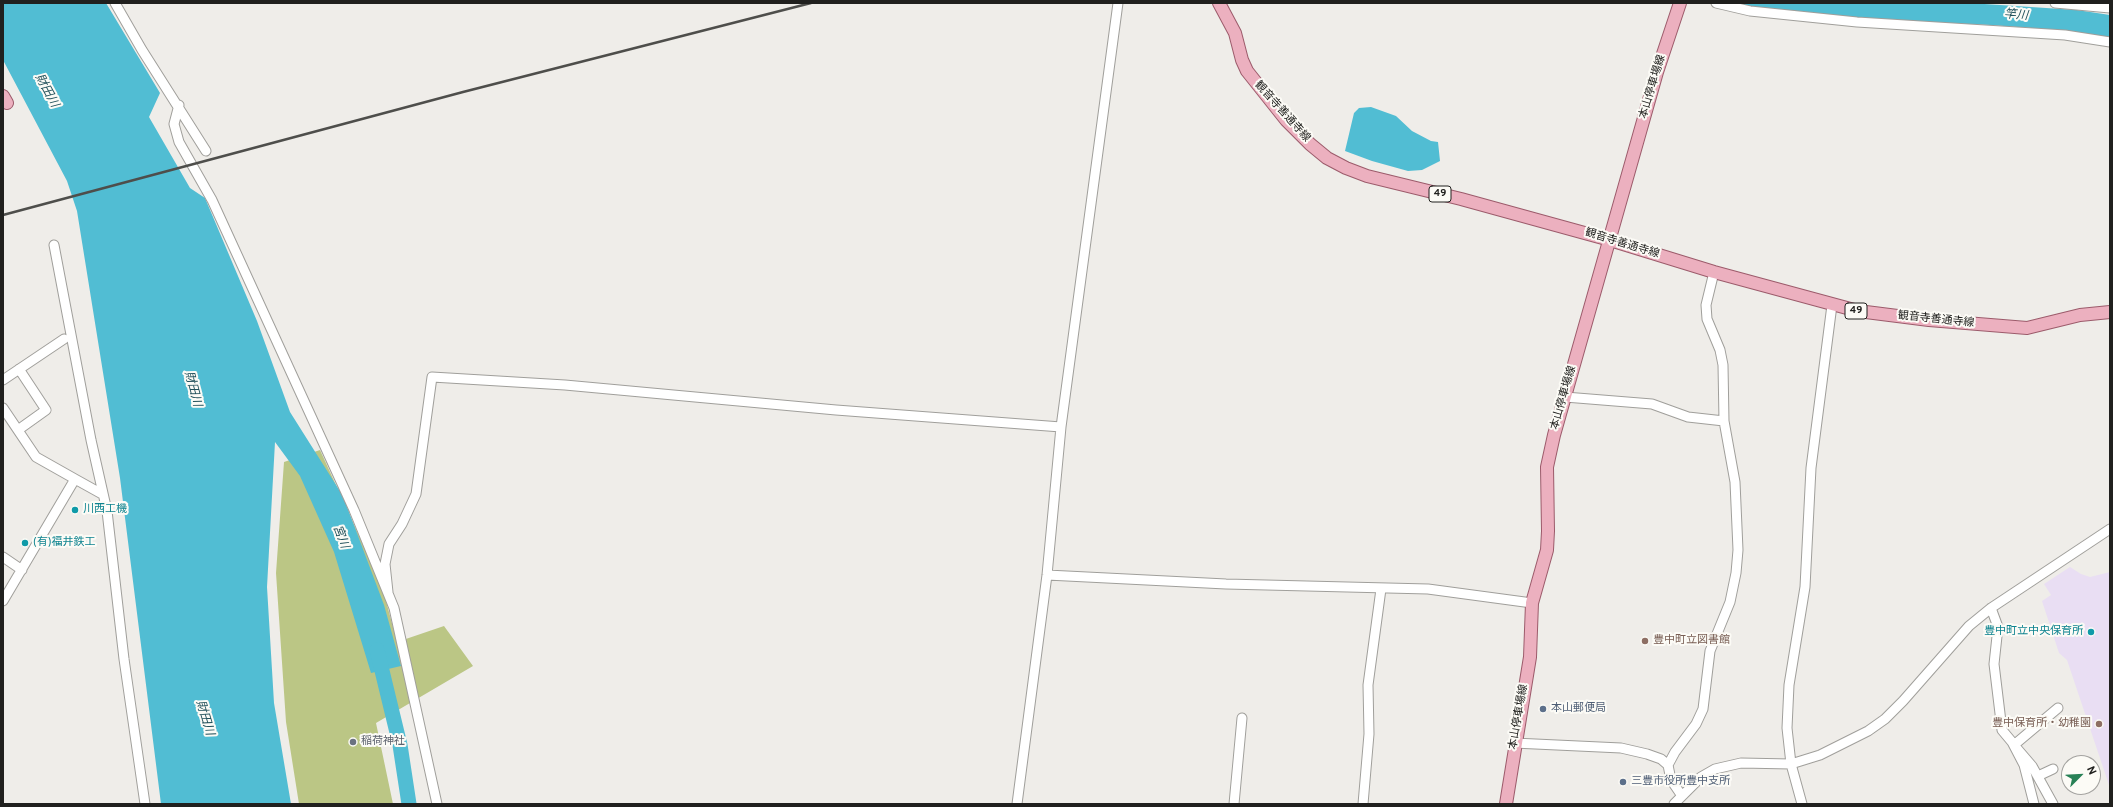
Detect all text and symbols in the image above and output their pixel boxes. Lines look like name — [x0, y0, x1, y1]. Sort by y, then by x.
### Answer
water label: 竿川 — [2003, 8, 2029, 24]
street label: 本山停車場線 — [1637, 54, 1669, 120]
water label: 財田川 — [31, 72, 61, 110]
street label: 観音寺善通寺線 — [1251, 79, 1313, 145]
road number: 49 — [1429, 186, 1451, 202]
street label: 観音寺善通寺線 — [1583, 226, 1661, 262]
road number: 49 — [1845, 303, 1867, 319]
street label: 観音寺善通寺線 — [1897, 309, 1975, 331]
street label: 本山停車場線 — [1549, 364, 1579, 432]
water label: 財田川 — [180, 370, 204, 408]
place label: 川西工機 — [83, 503, 127, 517]
marker: 川西工機 — [70, 505, 80, 515]
water label: 宮川 — [329, 523, 351, 551]
place label: (有)福井鉄工 — [33, 536, 96, 550]
marker: (有)福井鉄工 — [20, 538, 30, 548]
place label: 豊中町立中央保育所 — [1984, 625, 2083, 639]
marker: 豊中町立中央保育所 — [2086, 627, 2096, 637]
place label: 豊中町立図書館 — [1653, 634, 1730, 648]
marker: 豊中町立図書館 — [1640, 636, 1650, 646]
street label: 本山停車場線 — [1507, 683, 1531, 751]
water label: 財田川 — [192, 699, 216, 737]
place label: 本山郵便局 — [1551, 702, 1606, 716]
marker: 本山郵便局 — [1538, 704, 1548, 714]
place label: 豊中保育所・幼稚園 — [1992, 717, 2091, 731]
marker: 豊中保育所・幼稚園 — [2094, 719, 2104, 729]
place label: 稲荷神社 — [361, 735, 405, 749]
marker: 稲荷神社 — [348, 737, 358, 747]
north arrow — [2061, 755, 2101, 795]
text: N — [2083, 764, 2099, 777]
place label: 三豊市役所豊中支所 — [1631, 775, 1730, 789]
marker: 三豊市役所豊中支所 — [1618, 777, 1628, 787]

